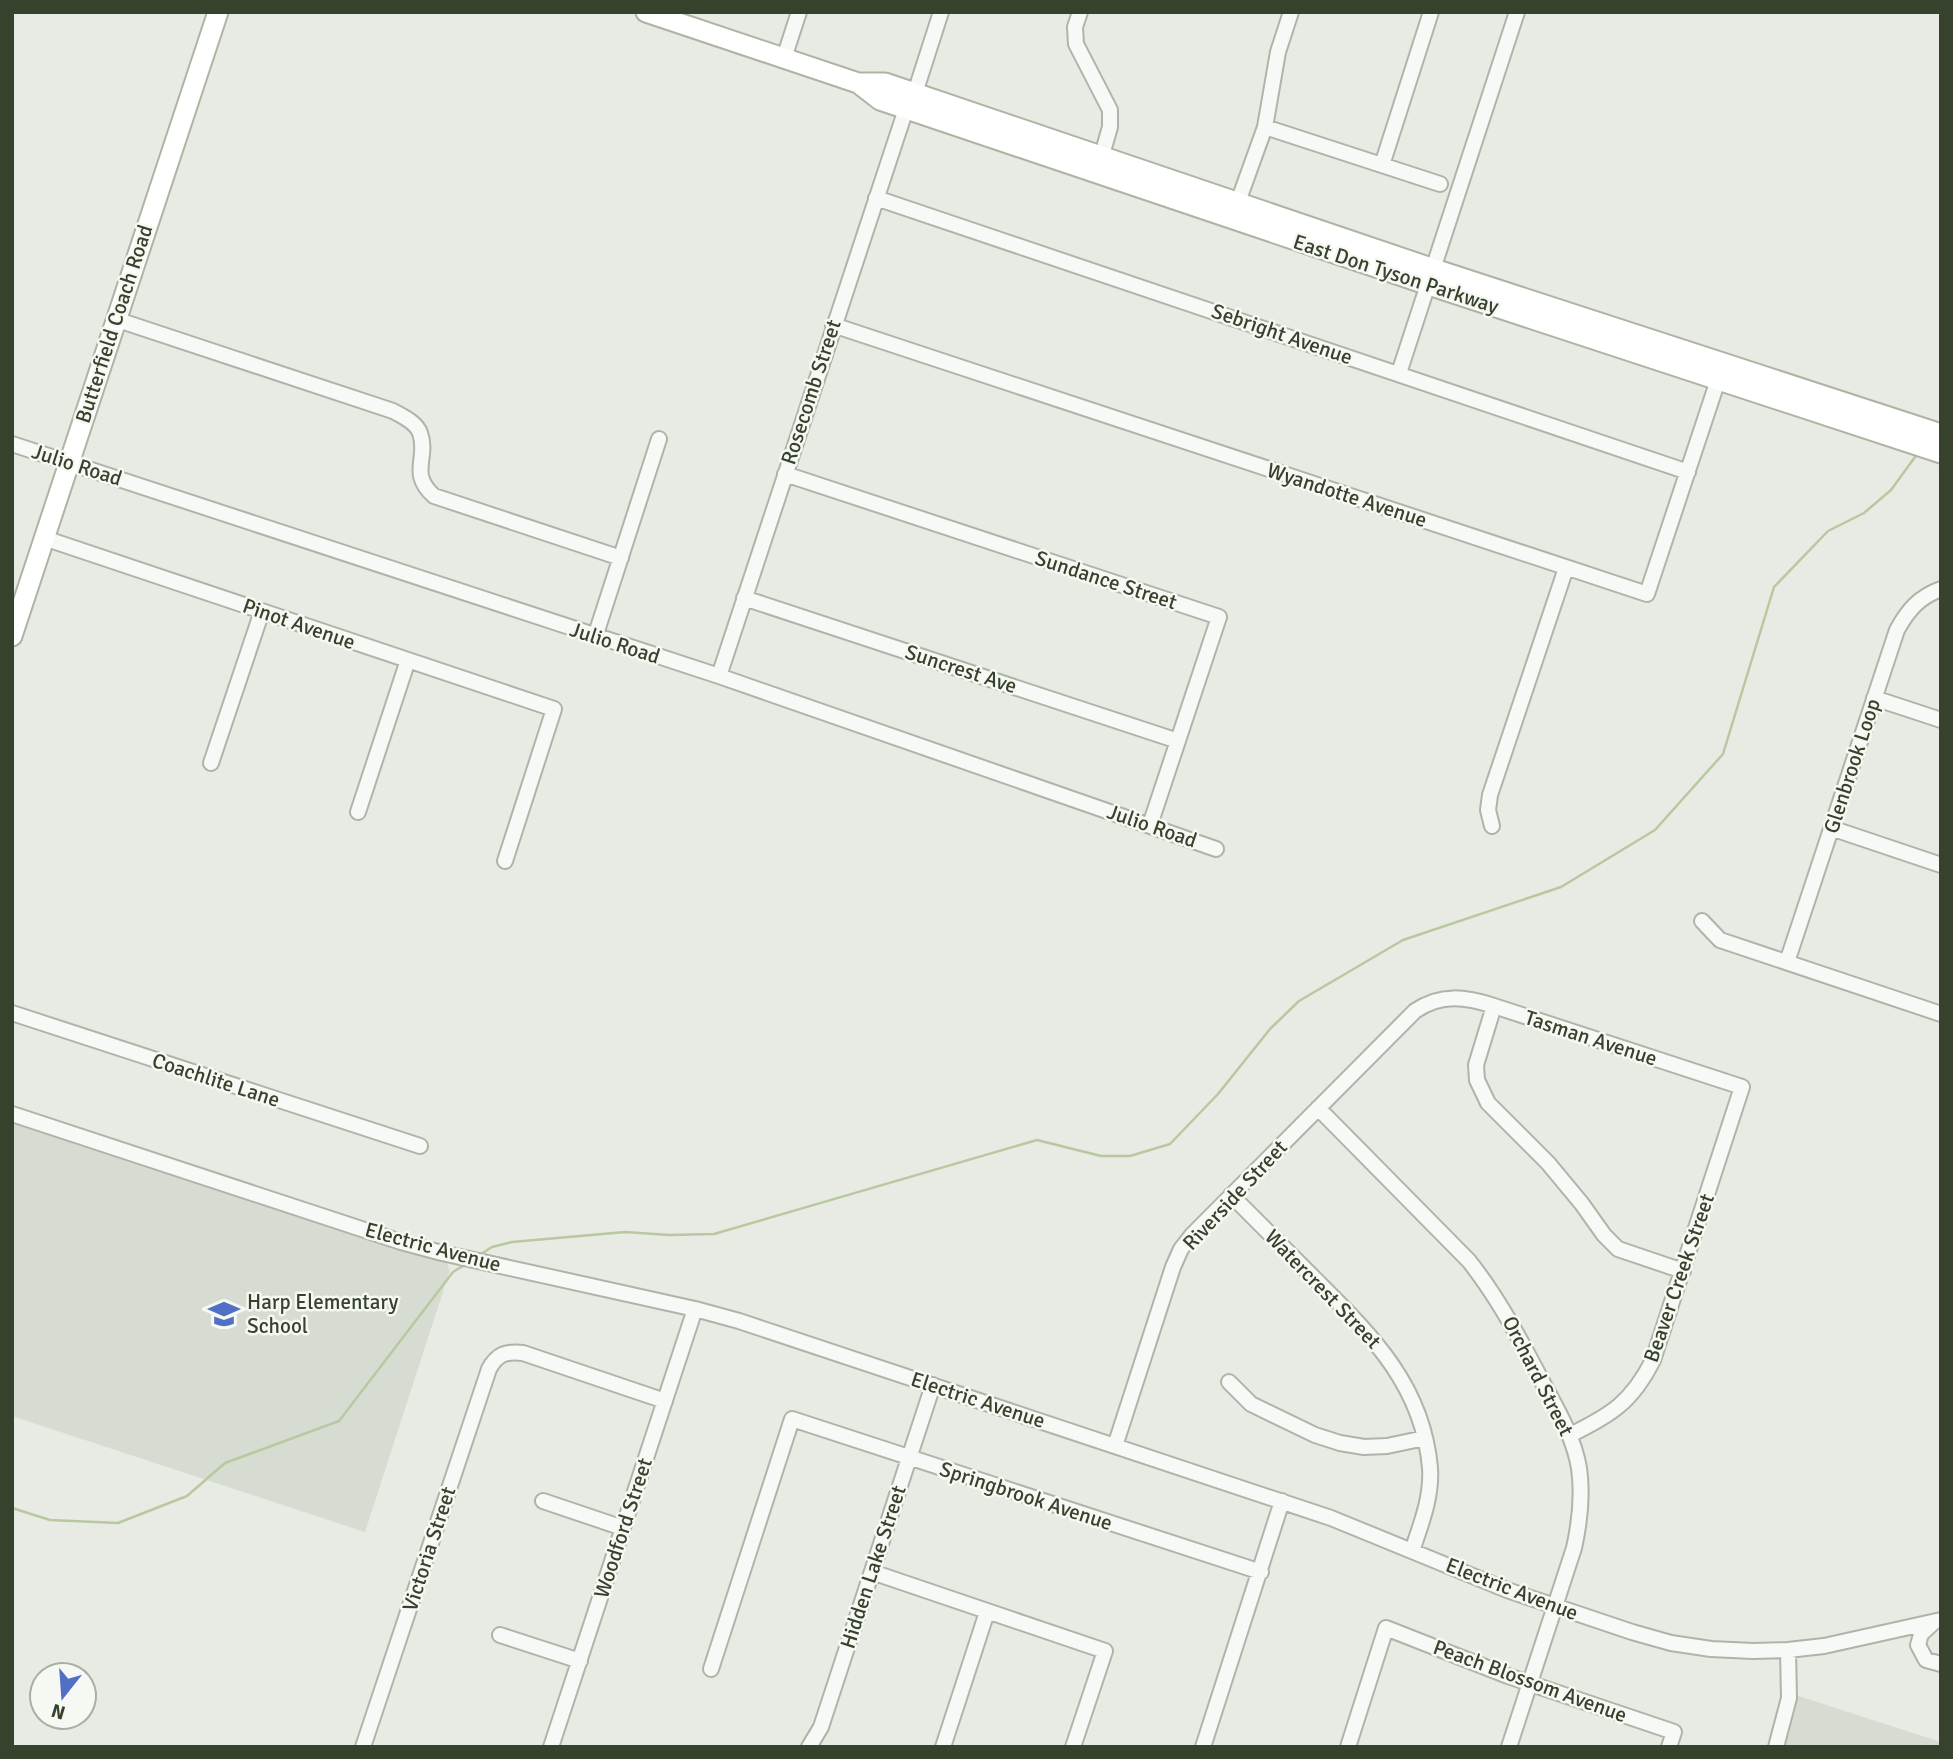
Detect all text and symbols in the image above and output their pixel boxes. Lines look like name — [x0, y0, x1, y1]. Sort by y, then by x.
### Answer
street label: Butterfield Coach Road — [70, 222, 158, 426]
street label: East Don Tyson Parkway — [1290, 228, 1502, 320]
street label: Sebright Avenue — [1208, 298, 1356, 370]
street label: Rosecomb Street — [775, 316, 847, 468]
street label: Julio Road — [29, 438, 125, 492]
street label: Wyandotte Avenue — [1264, 457, 1430, 533]
street label: Sundance Street — [1032, 545, 1180, 615]
street label: Pinot Avenue — [239, 593, 359, 655]
street label: Julio Road — [567, 616, 663, 670]
street label: Suncrest Ave — [902, 639, 1020, 699]
street label: Glenbrook Loop — [1818, 695, 1886, 837]
street label: Julio Road — [1104, 799, 1200, 853]
street label: Tasman Avenue — [1521, 1004, 1661, 1072]
street label: Coachlite Lane — [149, 1047, 283, 1113]
street label: Riverside Street — [1177, 1134, 1293, 1256]
street label: Beaver Creek Street — [1638, 1190, 1720, 1366]
street label: Electric Avenue — [362, 1216, 504, 1278]
street label: Watercrest Street — [1259, 1224, 1387, 1354]
place label: Harp Elementary School — [247, 1289, 399, 1339]
school or university icon: Harp Elementary School — [207, 1297, 241, 1331]
street label: Orchard Street — [1497, 1312, 1579, 1440]
street label: Electric Avenue — [908, 1366, 1048, 1434]
street label: Woodford Street — [588, 1455, 658, 1601]
street label: Springbrook Avenue — [936, 1456, 1116, 1536]
street label: Hidden Lake Street — [834, 1482, 912, 1652]
street label: Victoria Street — [397, 1483, 461, 1615]
street label: Electric Avenue — [1442, 1552, 1582, 1626]
street label: Peach Blossom Avenue — [1430, 1634, 1630, 1728]
north arrow — [28, 1661, 98, 1731]
text: N — [48, 1698, 68, 1725]

